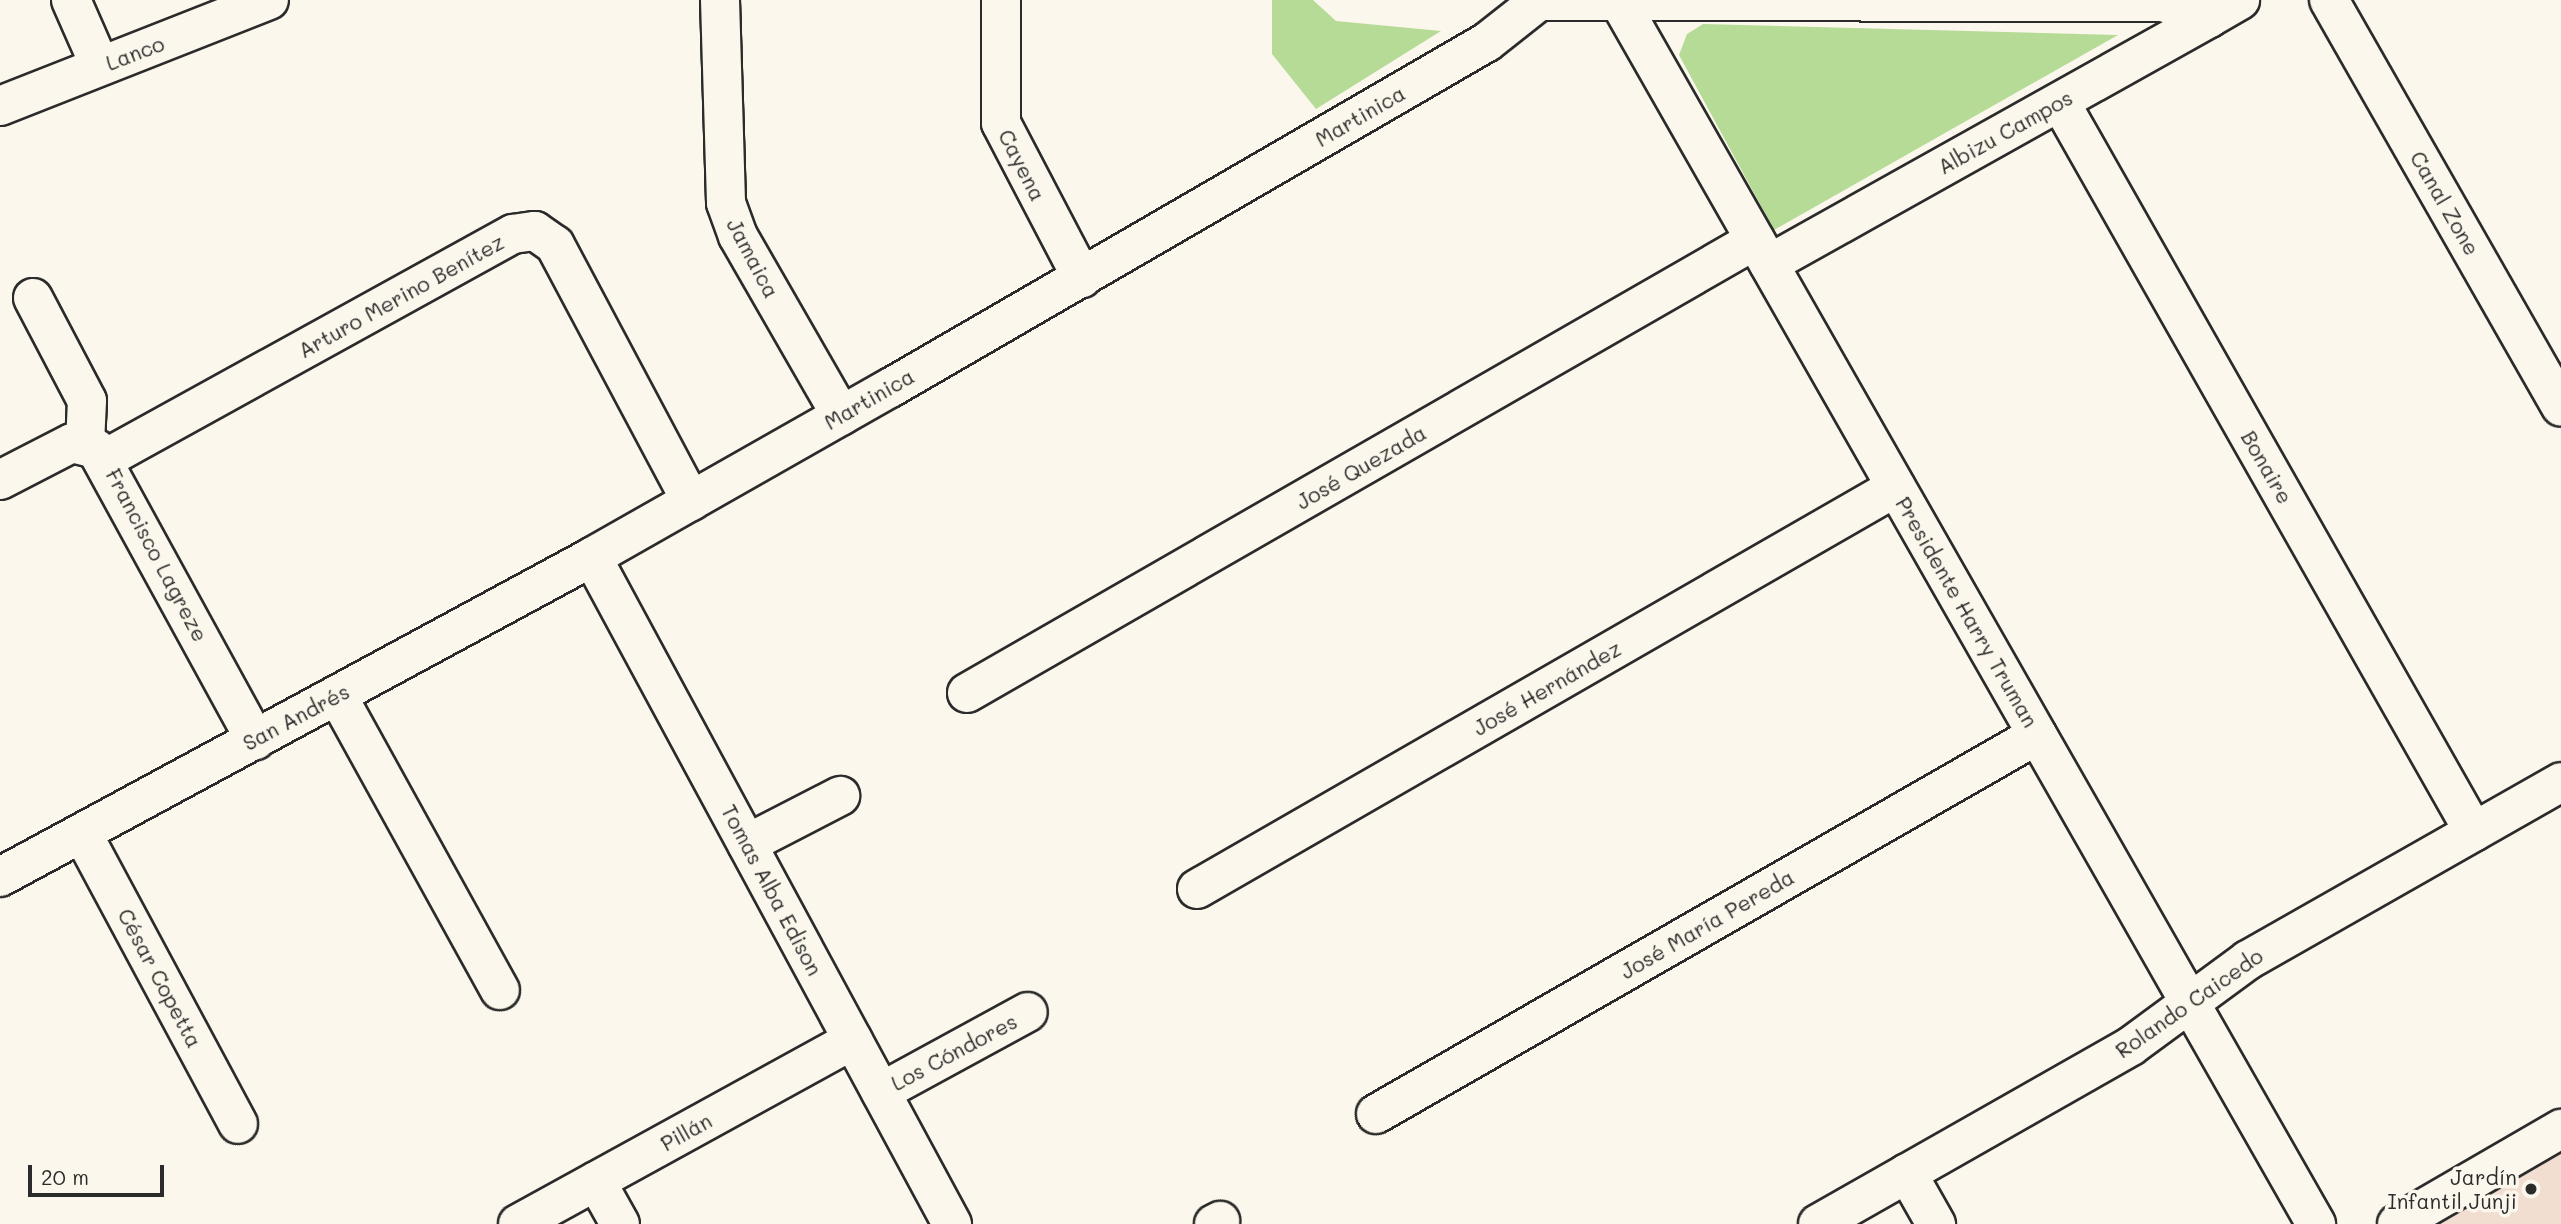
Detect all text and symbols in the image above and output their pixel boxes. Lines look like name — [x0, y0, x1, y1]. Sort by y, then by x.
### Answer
street label: Lanco — [102, 30, 168, 76]
street label: Martinica — [1311, 80, 1409, 152]
street label: Albizu Campos — [1933, 85, 2077, 179]
street label: Cayena — [993, 125, 1051, 205]
street label: Canal Zone — [2405, 146, 2485, 260]
street label: Jamaica — [722, 214, 784, 302]
street label: Arturo Merino Benítez — [294, 229, 508, 363]
street label: Martinica — [820, 363, 918, 435]
street label: José Quezada — [1292, 420, 1430, 514]
street label: Bonaire — [2236, 426, 2298, 508]
street label: Francisco Lagreze — [101, 464, 213, 646]
street label: Presidente Harry Truman — [1891, 492, 2043, 732]
street label: José Hernández — [1468, 635, 1626, 741]
street label: San Andrés — [238, 678, 354, 756]
street label: Tomas Alba Edison — [716, 800, 828, 980]
street label: José María Pereda — [1616, 864, 1798, 984]
street label: César Copetta — [113, 904, 207, 1052]
street label: Rolando Caicedo — [2111, 943, 2267, 1063]
street label: Los Cóndores — [887, 1008, 1021, 1096]
street label: Pillán — [656, 1108, 716, 1156]
scale bar — [32, 1150, 168, 1194]
text: 20 m — [41, 1163, 89, 1190]
place label: Jardín Infantil Junji — [2387, 1164, 2517, 1214]
marker: Jardín Infantil Junji — [2523, 1181, 2539, 1197]

